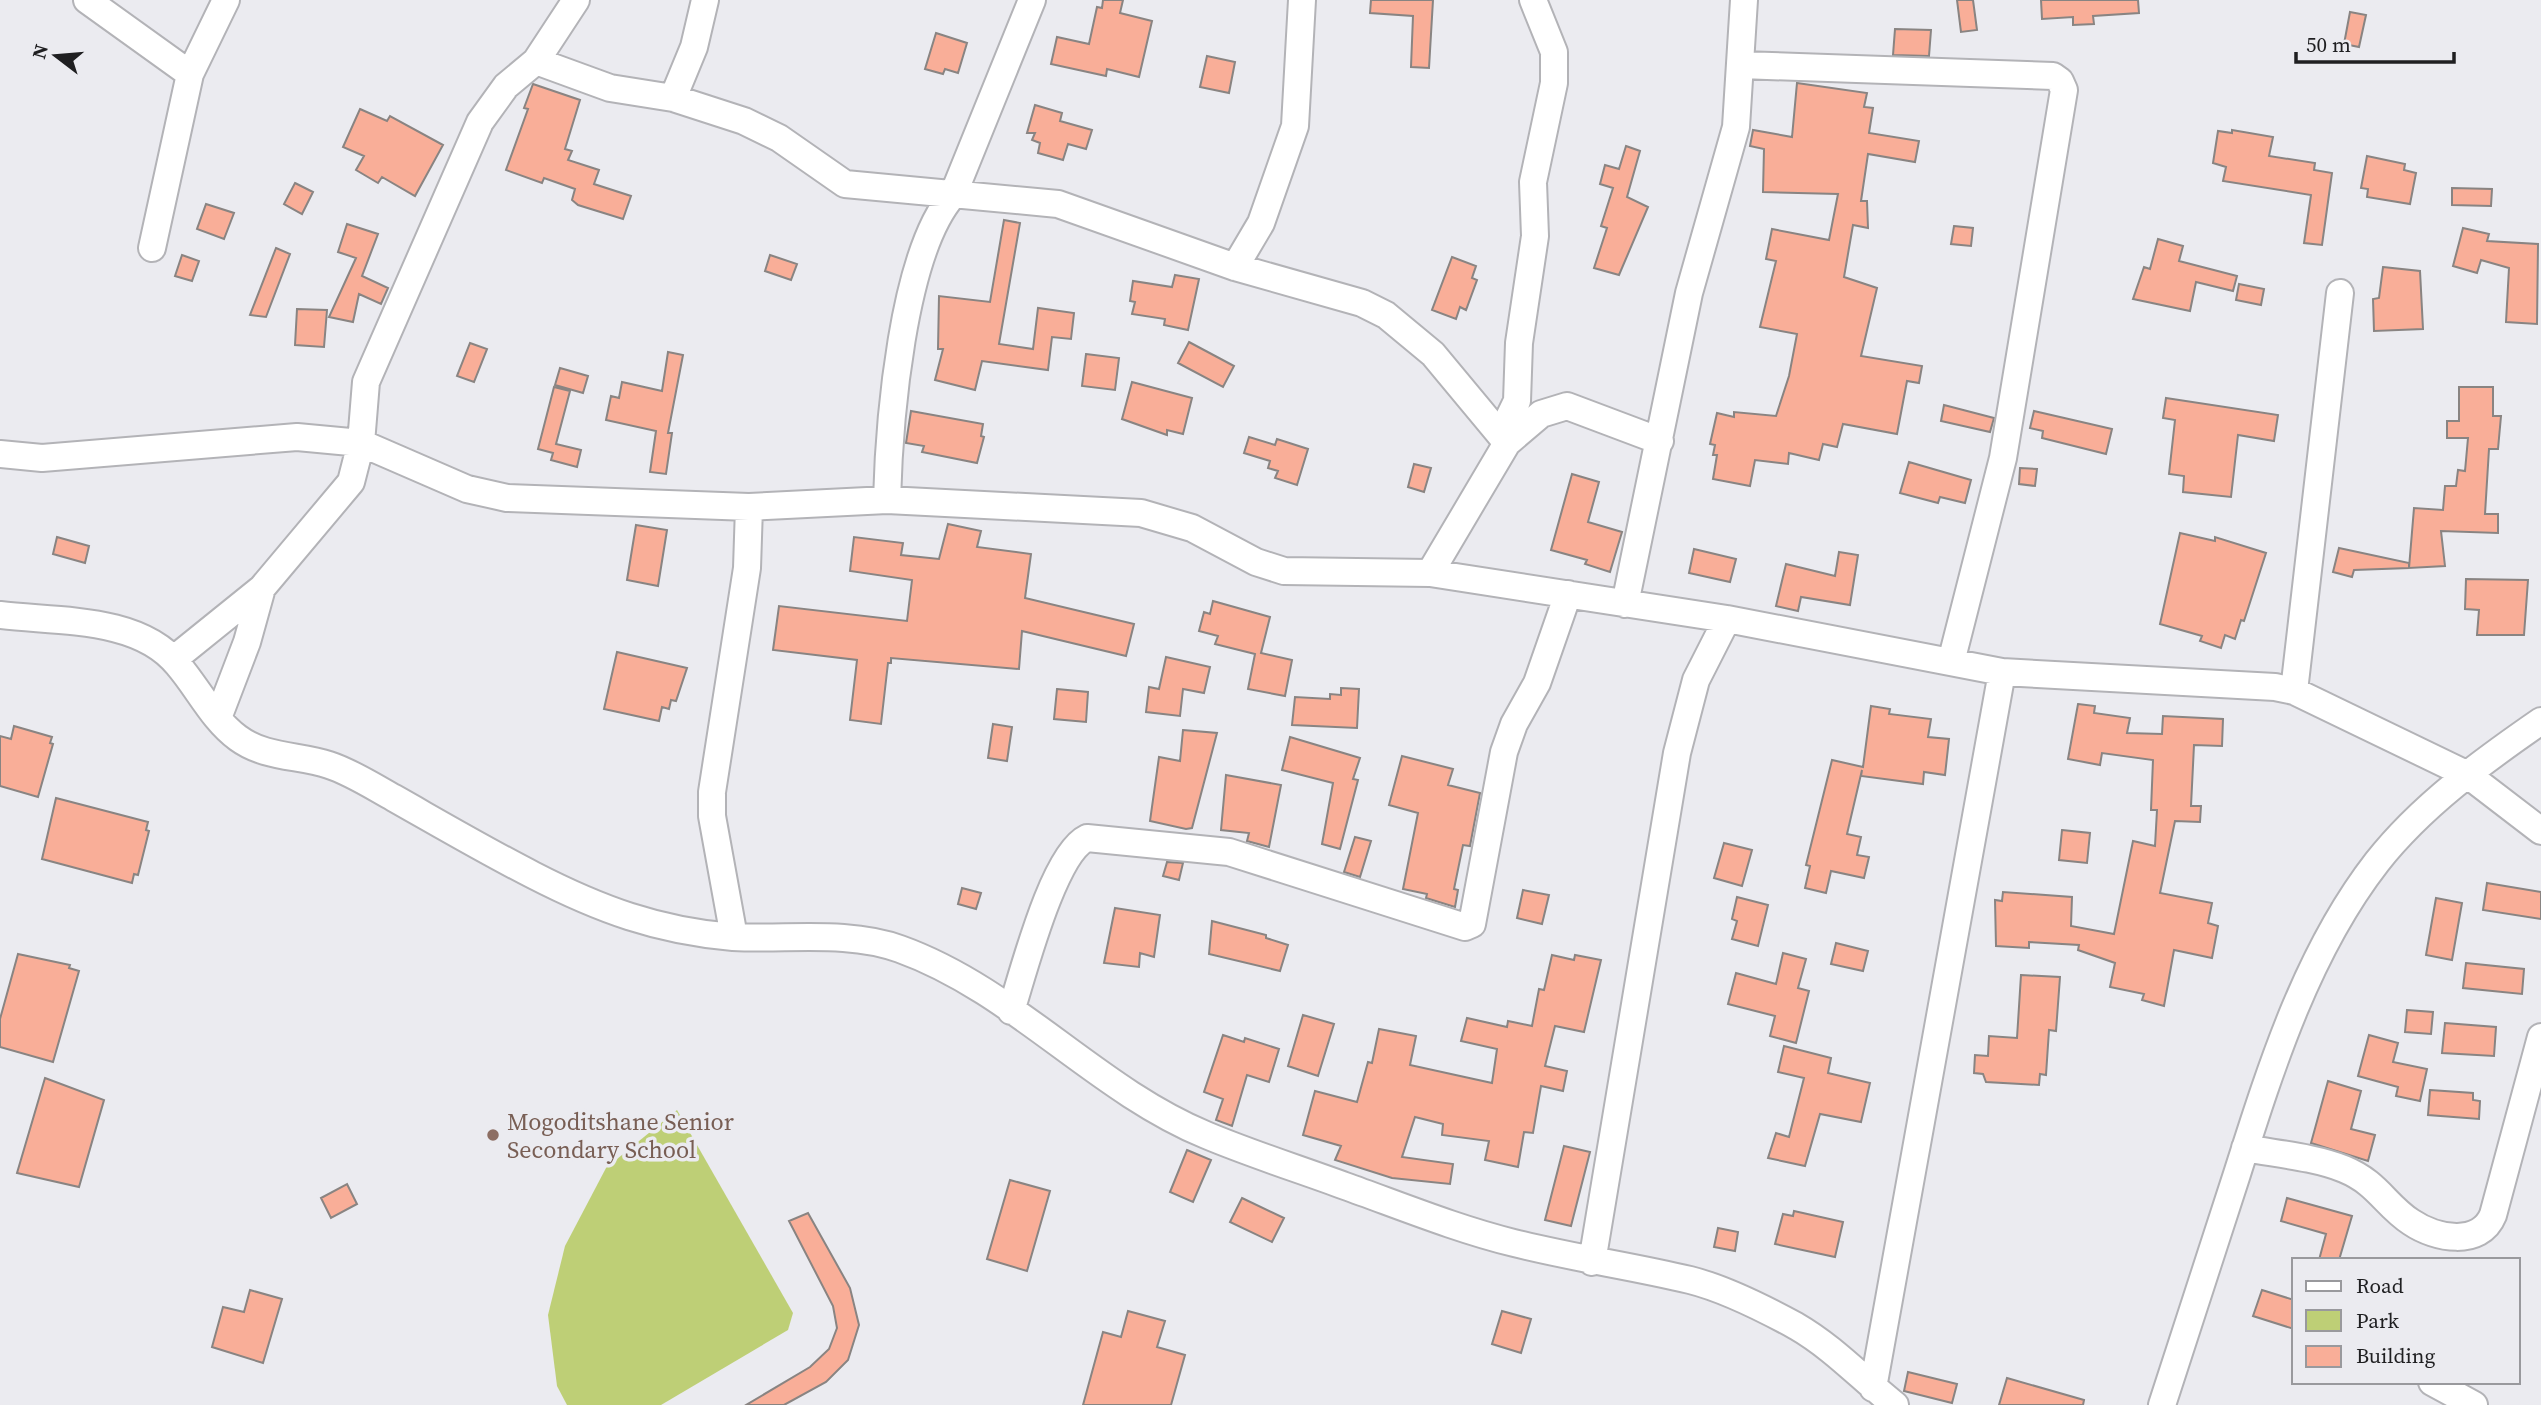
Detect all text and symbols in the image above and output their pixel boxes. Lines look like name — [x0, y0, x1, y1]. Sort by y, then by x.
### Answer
north arrow — [21, 21, 91, 91]
scale bar — [2296, 21, 2454, 65]
text: 50 m — [2306, 30, 2351, 59]
text: N — [25, 41, 54, 62]
place label: Mogoditshane Senior Secondary School — [507, 1105, 734, 1166]
marker: Mogoditshane Senior Secondary School — [485, 1127, 501, 1143]
legend — [2292, 1258, 2520, 1384]
text: Road — [2356, 1271, 2404, 1300]
text: Park — [2356, 1306, 2400, 1335]
text: Building — [2356, 1341, 2435, 1370]

